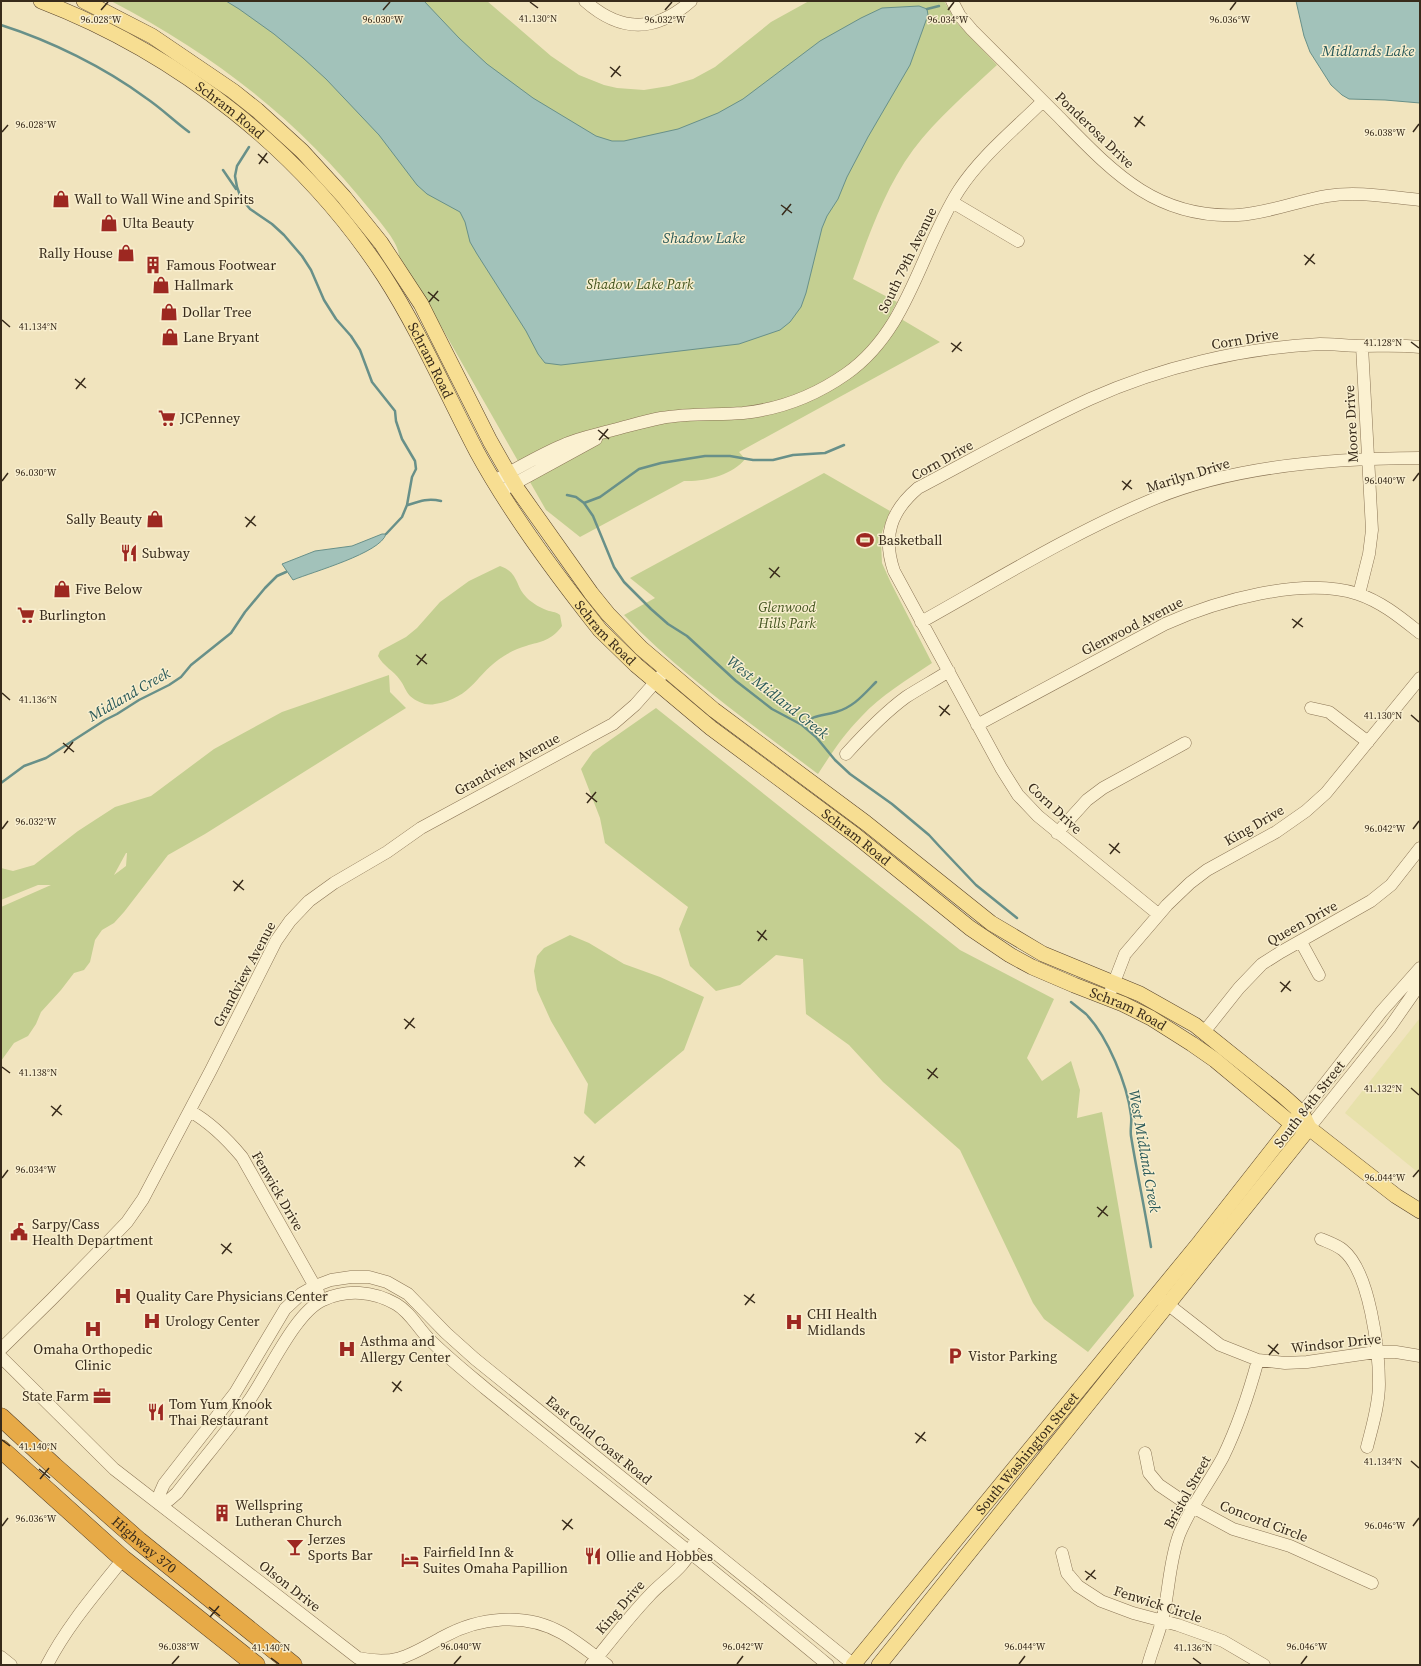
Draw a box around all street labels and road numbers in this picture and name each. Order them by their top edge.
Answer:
street label: Schram Road [192,76,269,143]
street label: Ponderosa Drive [1051,87,1139,173]
street label: South 79th Avenue [873,204,941,316]
street label: Schram Road [403,319,458,402]
street label: Corn Drive [1210,324,1280,354]
street label: Moore Drive [1339,385,1363,463]
street label: Corn Drive [907,435,977,485]
street label: Marilyn Drive [1144,453,1232,497]
street label: Glenwood Avenue [1078,592,1186,660]
street label: Schram Road [570,596,641,670]
street label: Grandview Avenue [451,728,563,800]
street label: Corn Drive [1023,778,1087,838]
street label: King Drive [1220,800,1288,850]
street label: Schram Road [817,803,895,870]
street label: Queen Drive [1263,895,1341,951]
street label: Grandview Avenue [208,918,280,1030]
street label: Schram Road [1087,982,1170,1035]
street label: South 84th Street [1269,1056,1350,1152]
street label: Fenwick Drive [247,1147,309,1235]
street label: Windsor Drive [1290,1328,1382,1358]
street label: South Washington Street [971,1387,1083,1519]
street label: East Gold Coast Road [542,1391,656,1489]
street label: Bristol Street [1159,1451,1216,1532]
street label: Concord Circle [1217,1495,1311,1547]
street label: Highway 370 [108,1512,181,1578]
street label: Olson Drive [255,1556,325,1616]
street label: King Drive [591,1575,649,1639]
street label: Fenwick Circle [1111,1580,1205,1628]

